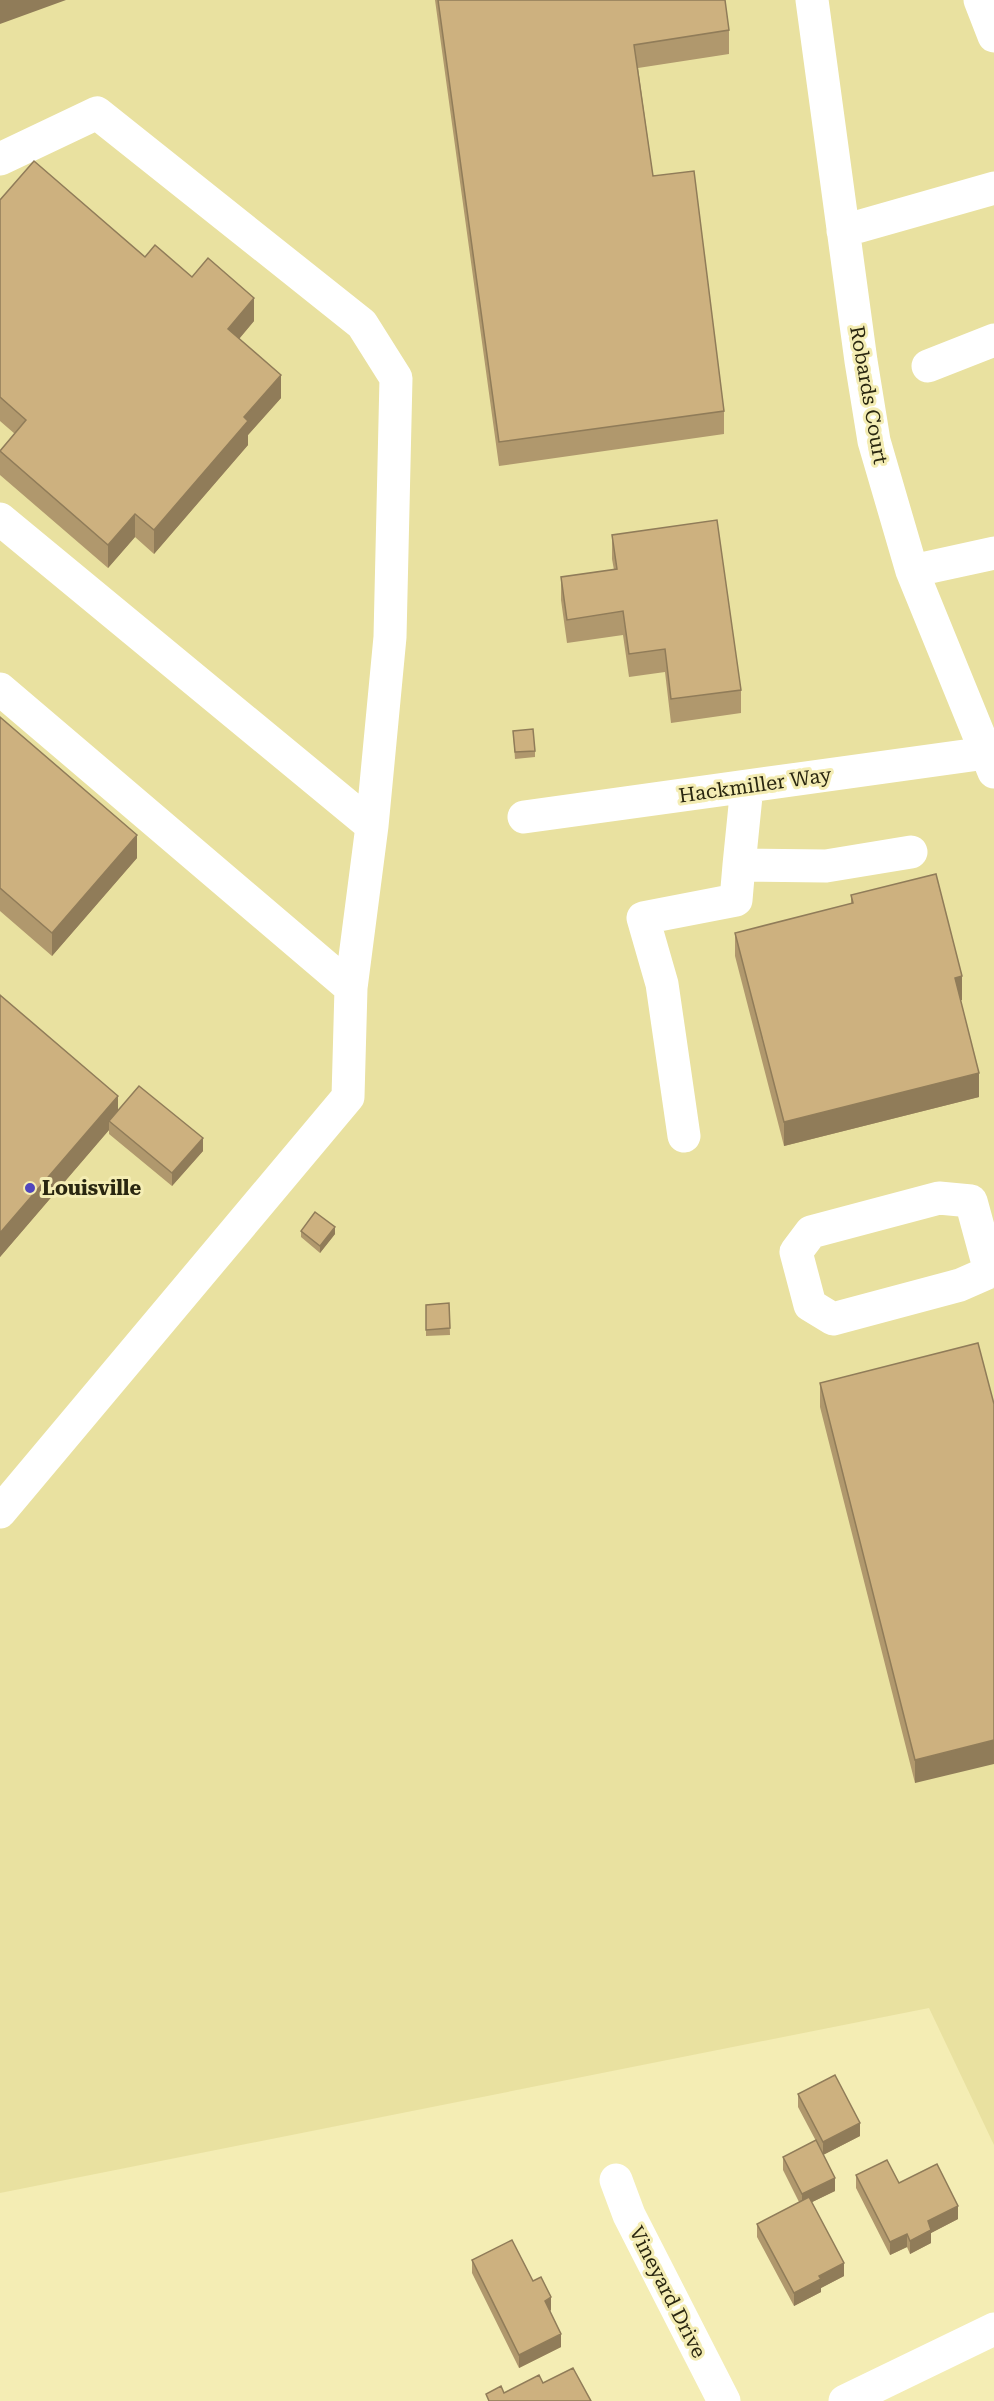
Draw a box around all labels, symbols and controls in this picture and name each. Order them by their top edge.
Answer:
street label: Robards Court [845,324,893,467]
street label: Hackmiller Way [677,762,833,808]
place label: Louisville [42,1176,141,1200]
marker: Louisville [23,1181,37,1195]
street label: Vineyard Drive [625,2222,711,2362]

